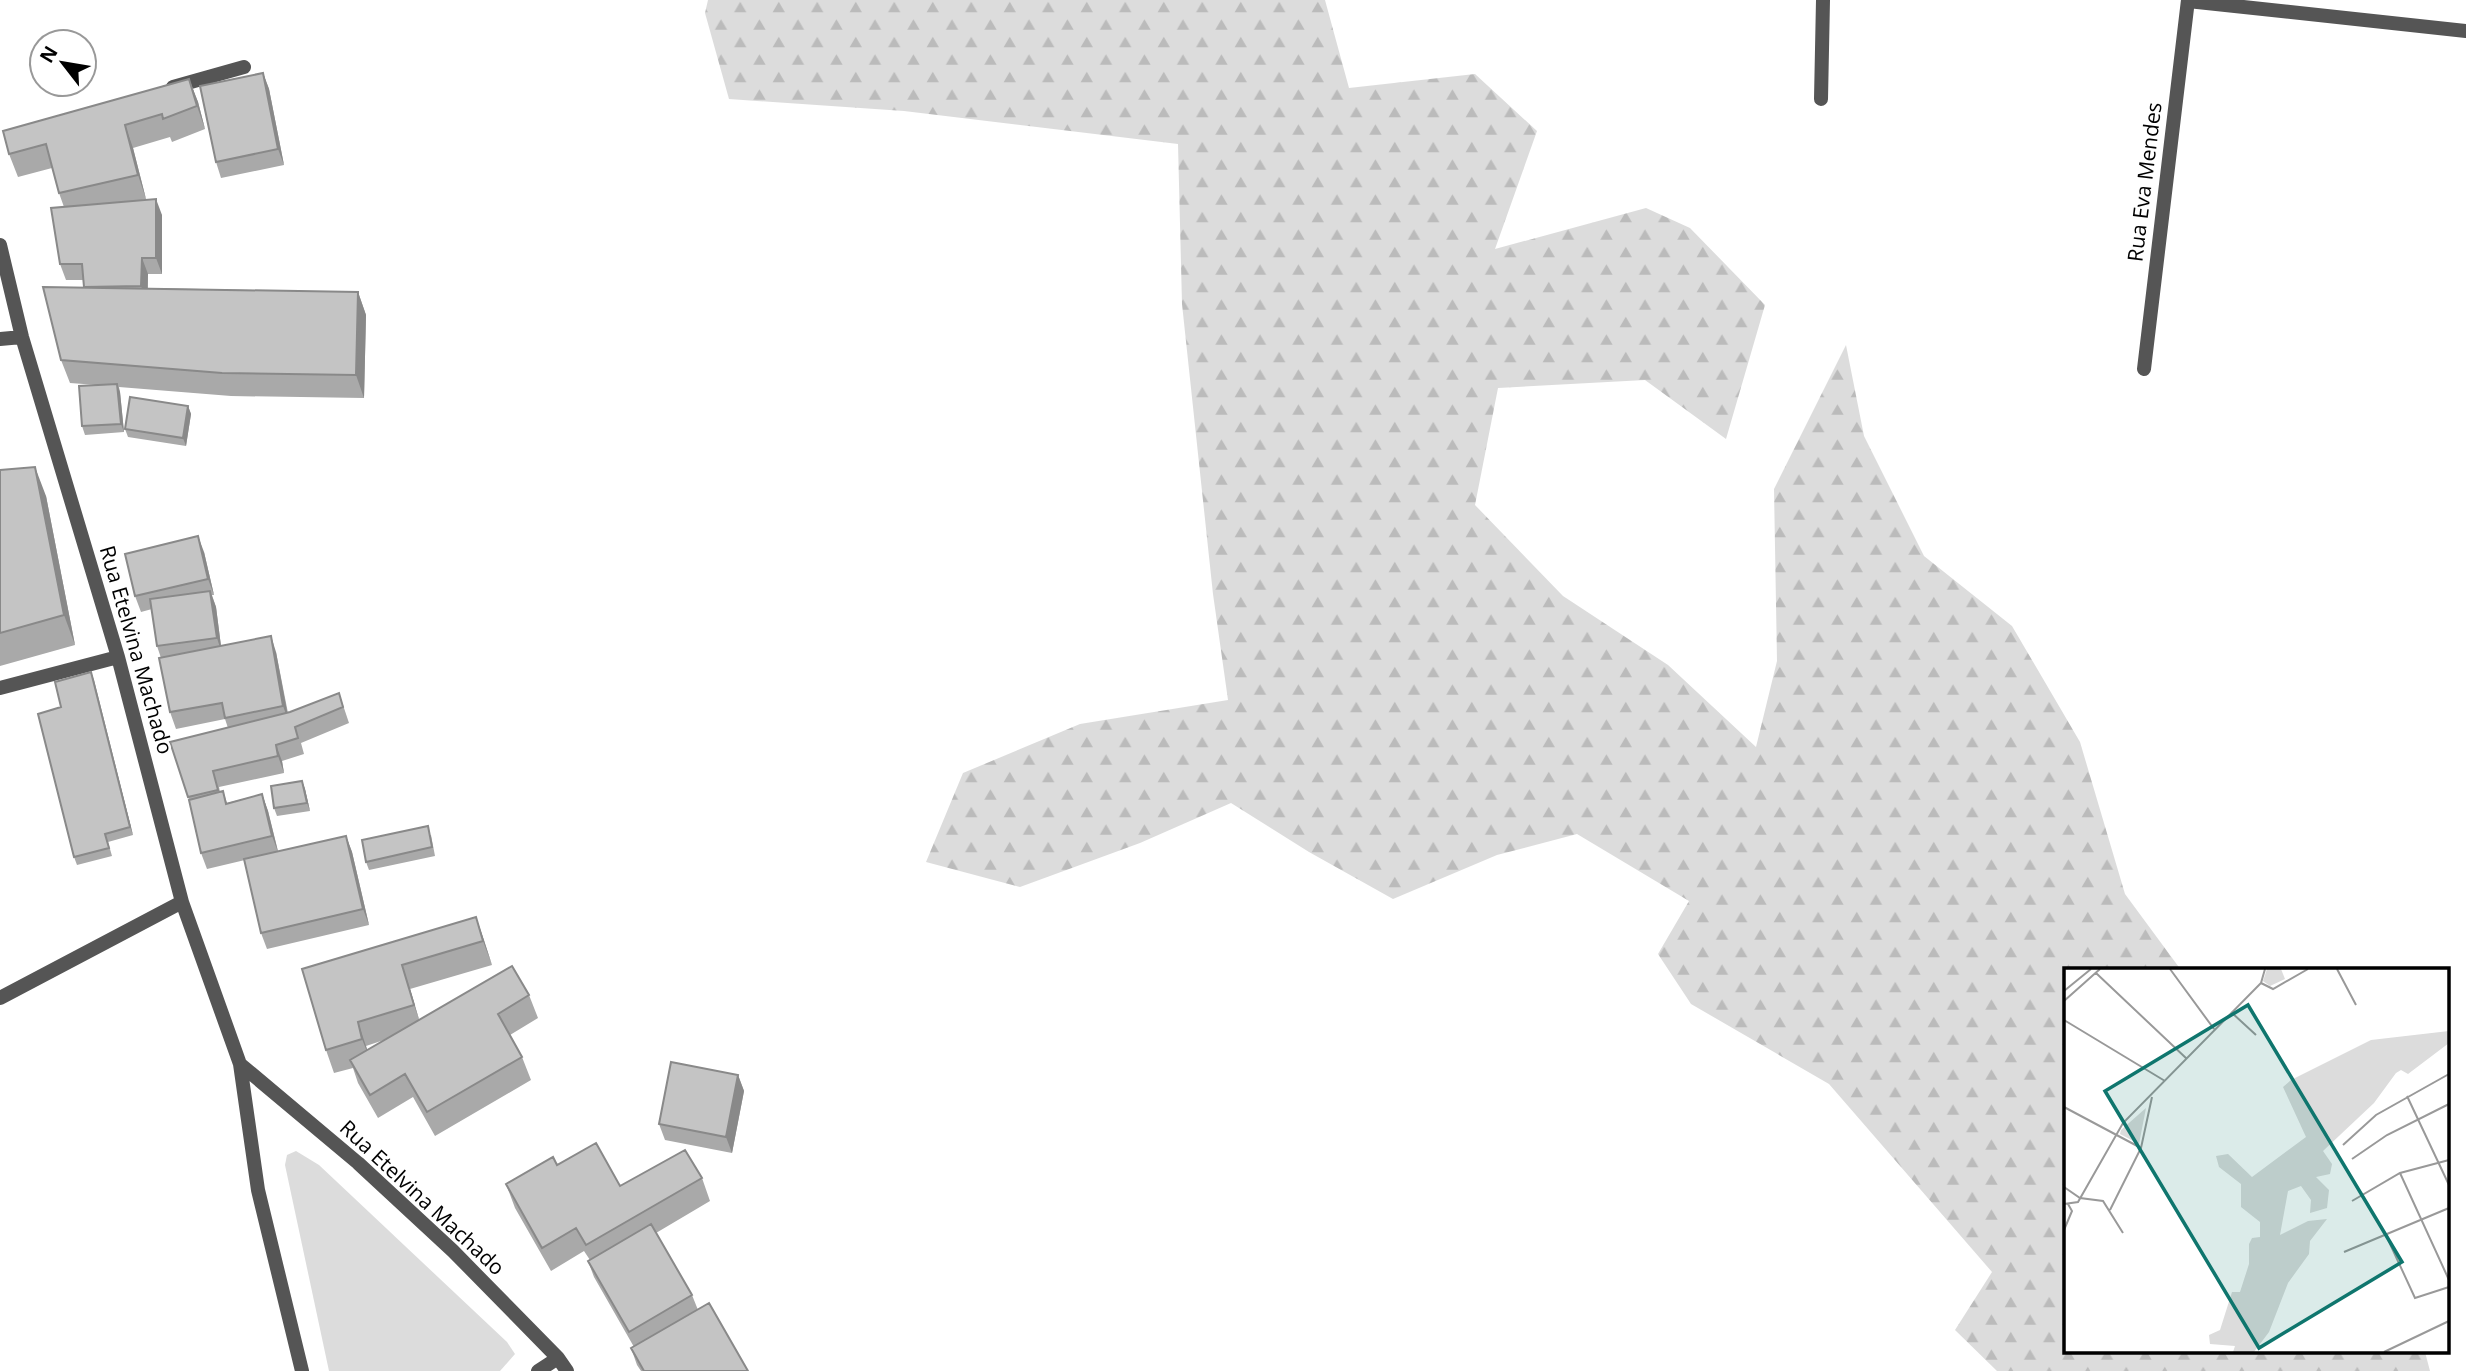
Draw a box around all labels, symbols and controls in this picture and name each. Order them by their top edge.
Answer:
north arrow [28,28,98,98]
text: N [33,41,64,68]
street label: Rua Eva Mendes [2120,101,2168,263]
street label: Rua Etelvina Machado [94,542,180,757]
inset map [2064,968,2448,1354]
street label: Rua Etelvina Machado [334,1113,511,1281]

